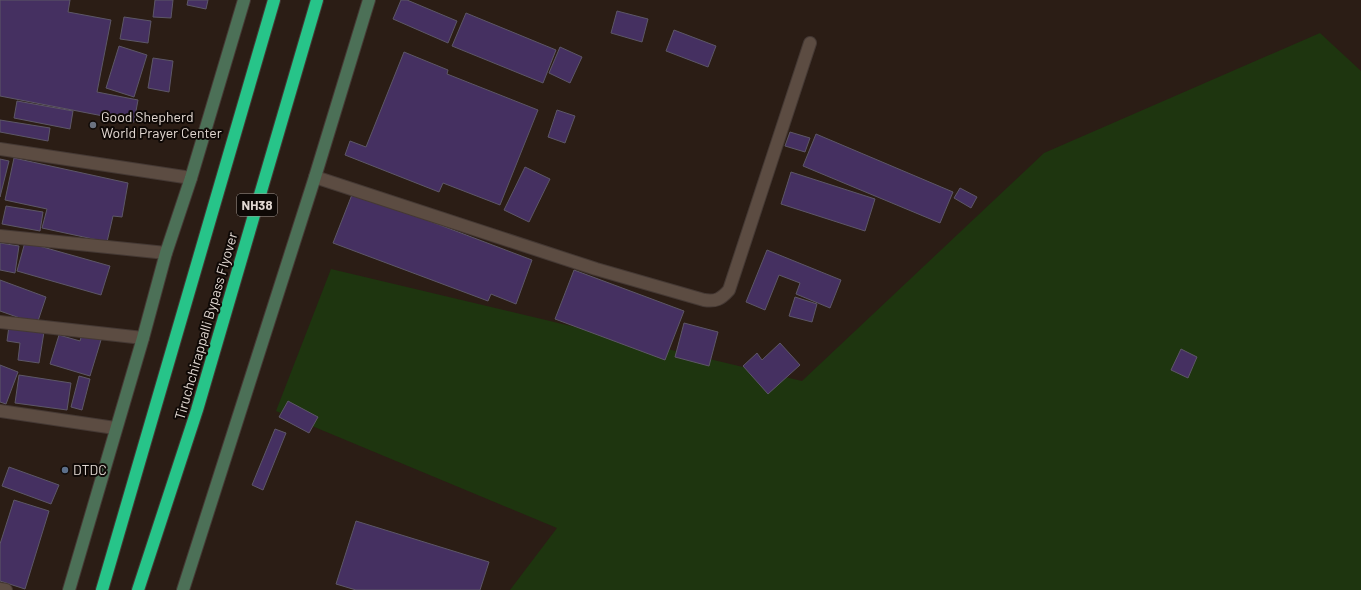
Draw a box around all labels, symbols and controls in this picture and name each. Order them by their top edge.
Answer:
place label: Good Shepherd World Prayer Center [101,108,222,141]
marker: Good Shepherd World Prayer Center [88,120,98,130]
road number: NH38 [237,194,277,216]
street label: Tiruchchirappalli Bypass Flyover [171,230,240,422]
place label: DTDC [73,461,107,478]
marker: DTDC [60,465,70,475]

